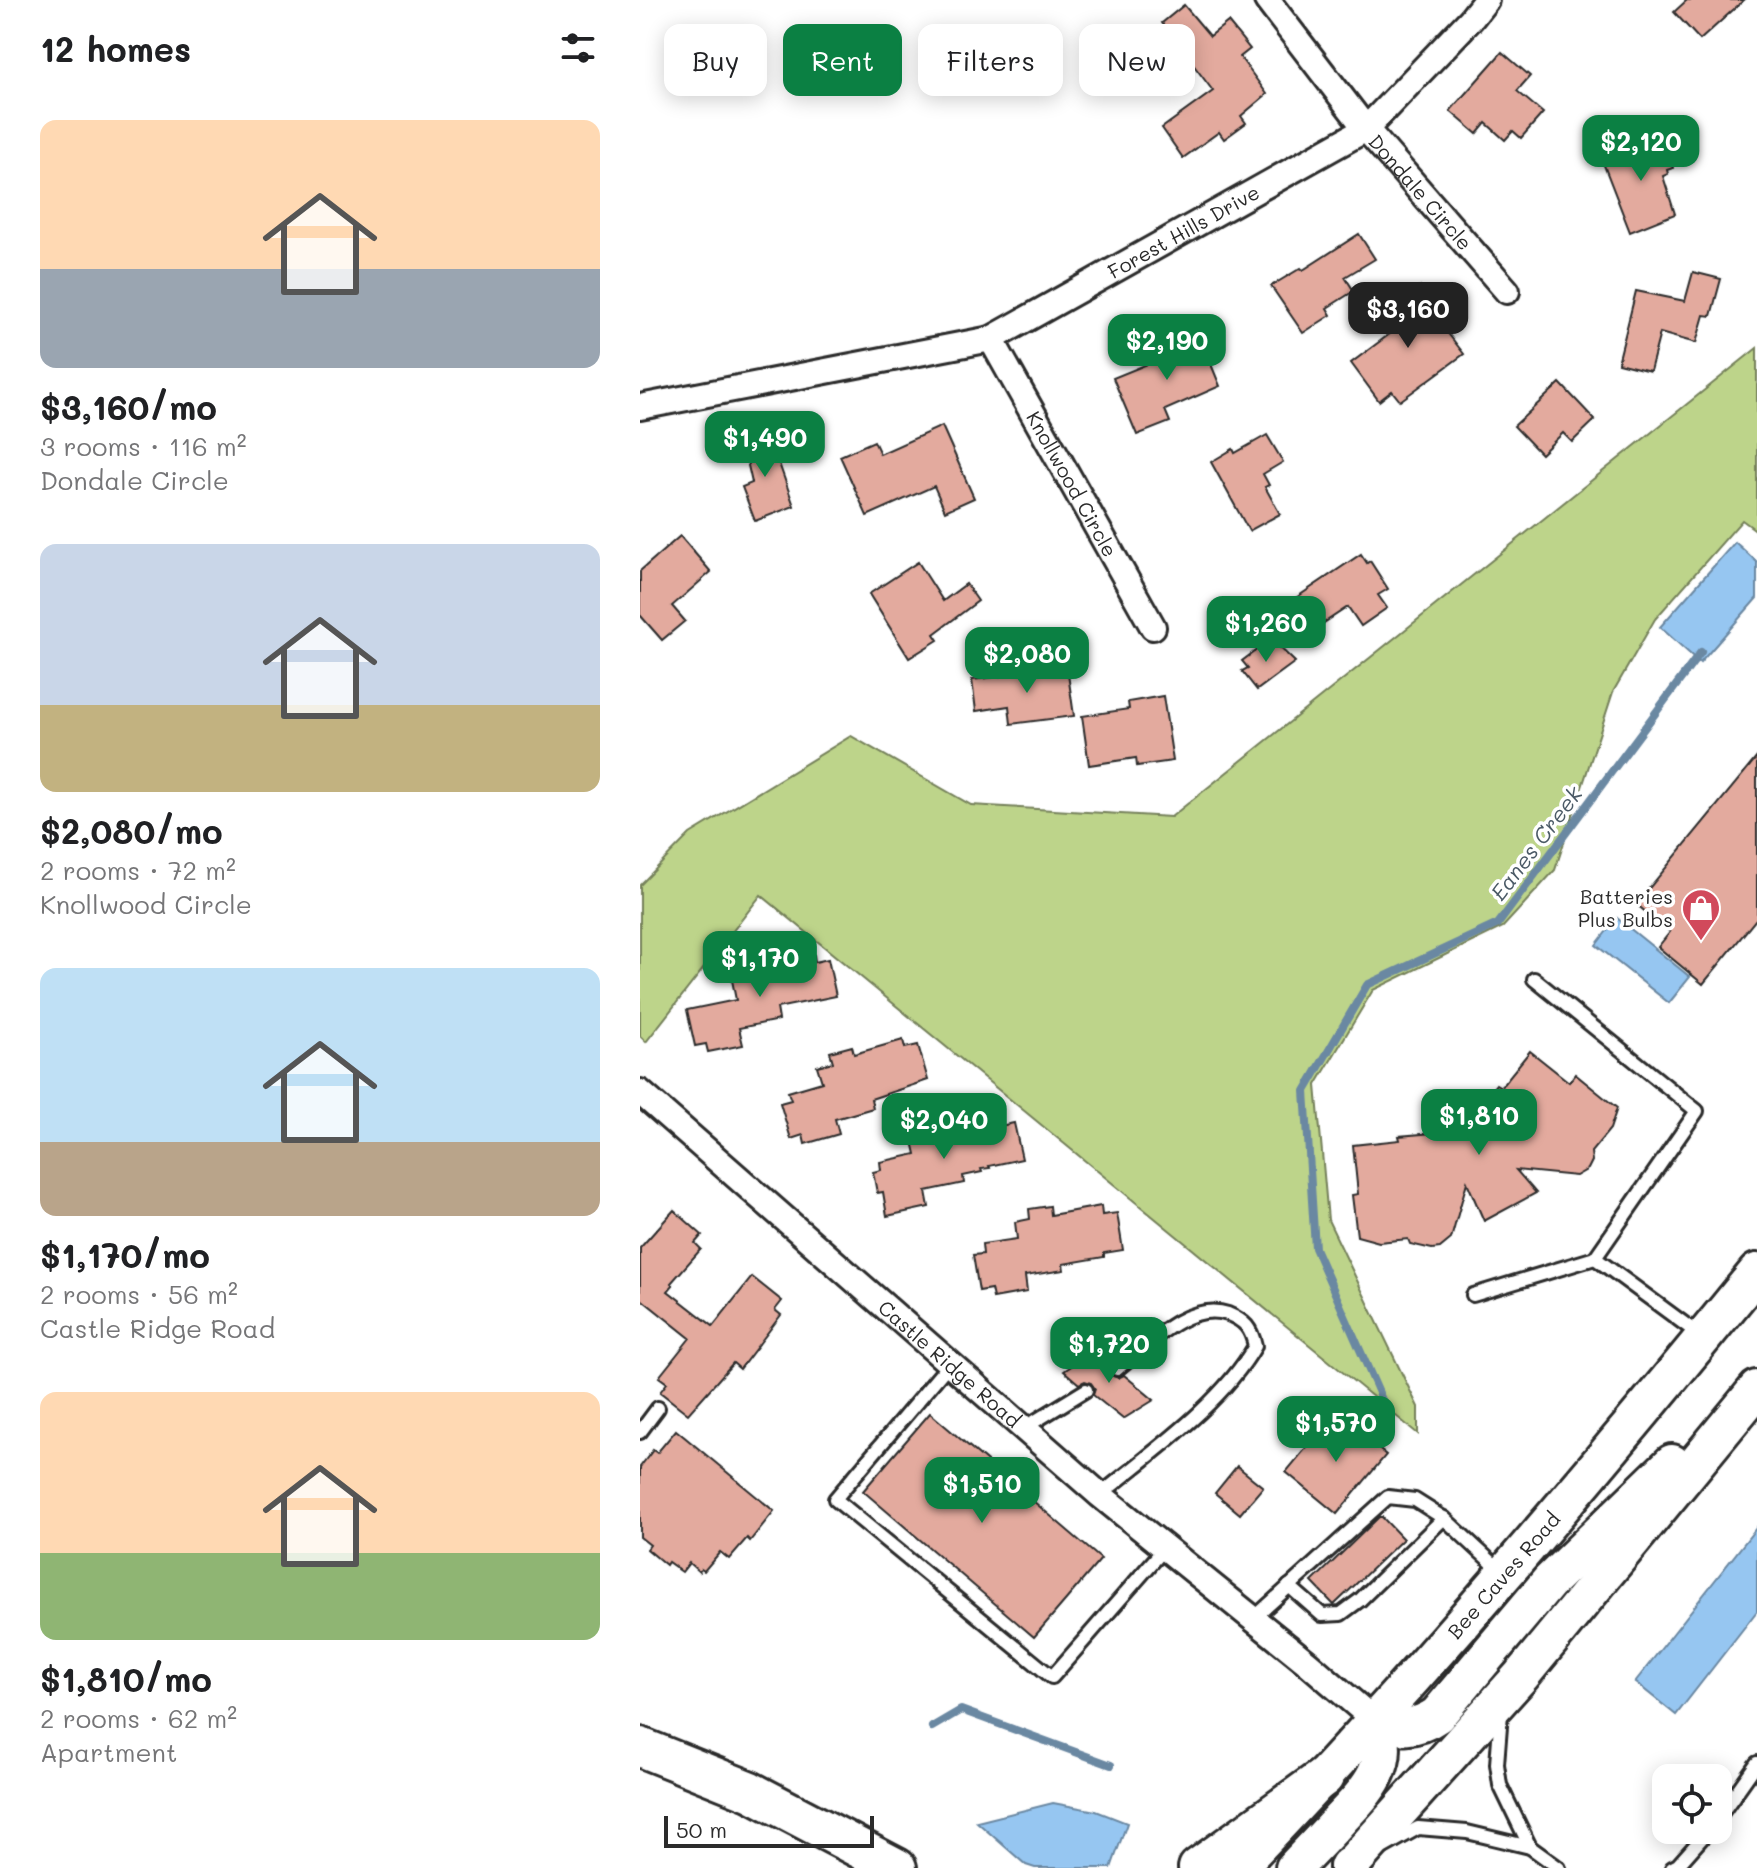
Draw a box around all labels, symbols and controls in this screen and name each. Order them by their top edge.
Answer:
chip: Buy [664,24,767,96]
chip: Rent [783,24,902,96]
chip: Filters [918,24,1063,96]
chip: New [1079,24,1195,96]
text: 12 homes [40,26,191,71]
icon: filters [556,26,600,70]
pin: $2,120 [1576,115,1706,183]
text: $2,120 [1600,124,1682,158]
street label: Dondale Circle [1363,129,1478,255]
icon: home [248,172,392,316]
street label: Forest Hills Drive [1103,178,1264,284]
pin: $3,160 [1343,282,1473,350]
text: $3,160 [1366,291,1450,325]
pin: $2,190 [1102,314,1232,382]
text: $2,190 [1126,323,1208,357]
text: $3,160/mo [40,384,217,429]
street label: Knollwood Circle [1021,406,1124,561]
pin: $1,490 [700,411,830,479]
text: $1,490 [723,420,807,454]
text: 3 rooms · 116 m² [40,429,247,463]
text: Dondale Circle [40,463,229,497]
icon: home [248,596,392,740]
pin: $1,260 [1201,596,1331,664]
text: $1,260 [1225,605,1307,639]
pin: $2,080 [962,627,1092,695]
text: $2,080 [983,636,1071,670]
water label: Eanes Creek [1484,779,1589,906]
text: $2,080/mo [40,808,223,853]
text: 2 rooms · 72 m² [40,853,236,887]
place label: Batteries Plus Bulbs [1578,883,1673,932]
text: Knollwood Circle [40,887,252,921]
shop icon: Batteries Plus Bulbs [1680,887,1722,942]
pin: $1,170 [695,931,825,999]
text: $1,170 [721,940,799,974]
icon: home [248,1020,392,1164]
pin: $1,810 [1414,1089,1544,1157]
pin: $2,040 [879,1093,1009,1161]
text: $1,810 [1439,1098,1519,1132]
text: $2,040 [900,1102,988,1136]
text: $1,170/mo [40,1232,210,1277]
text: 2 rooms · 56 m² [40,1277,238,1311]
street label: Castle Ridge Road [873,1294,1027,1433]
text: Castle Ridge Road [40,1311,275,1345]
pin: $1,720 [1044,1317,1174,1385]
text: $1,720 [1068,1326,1150,1360]
pin: $1,570 [1271,1396,1401,1464]
text: $1,570 [1295,1405,1377,1439]
icon: home [248,1444,392,1588]
pin: $1,510 [917,1457,1047,1525]
text: $1,510 [943,1466,1022,1500]
street label: Bee Caves Road [1441,1506,1565,1644]
text: $1,810/mo [40,1656,212,1701]
text: 2 rooms · 62 m² [40,1701,237,1735]
text: Apartment [40,1735,177,1769]
map controls [1652,1764,1732,1844]
button: locate [1652,1764,1732,1844]
scale bar [664,1812,874,1848]
text: 50 m [676,1815,727,1844]

